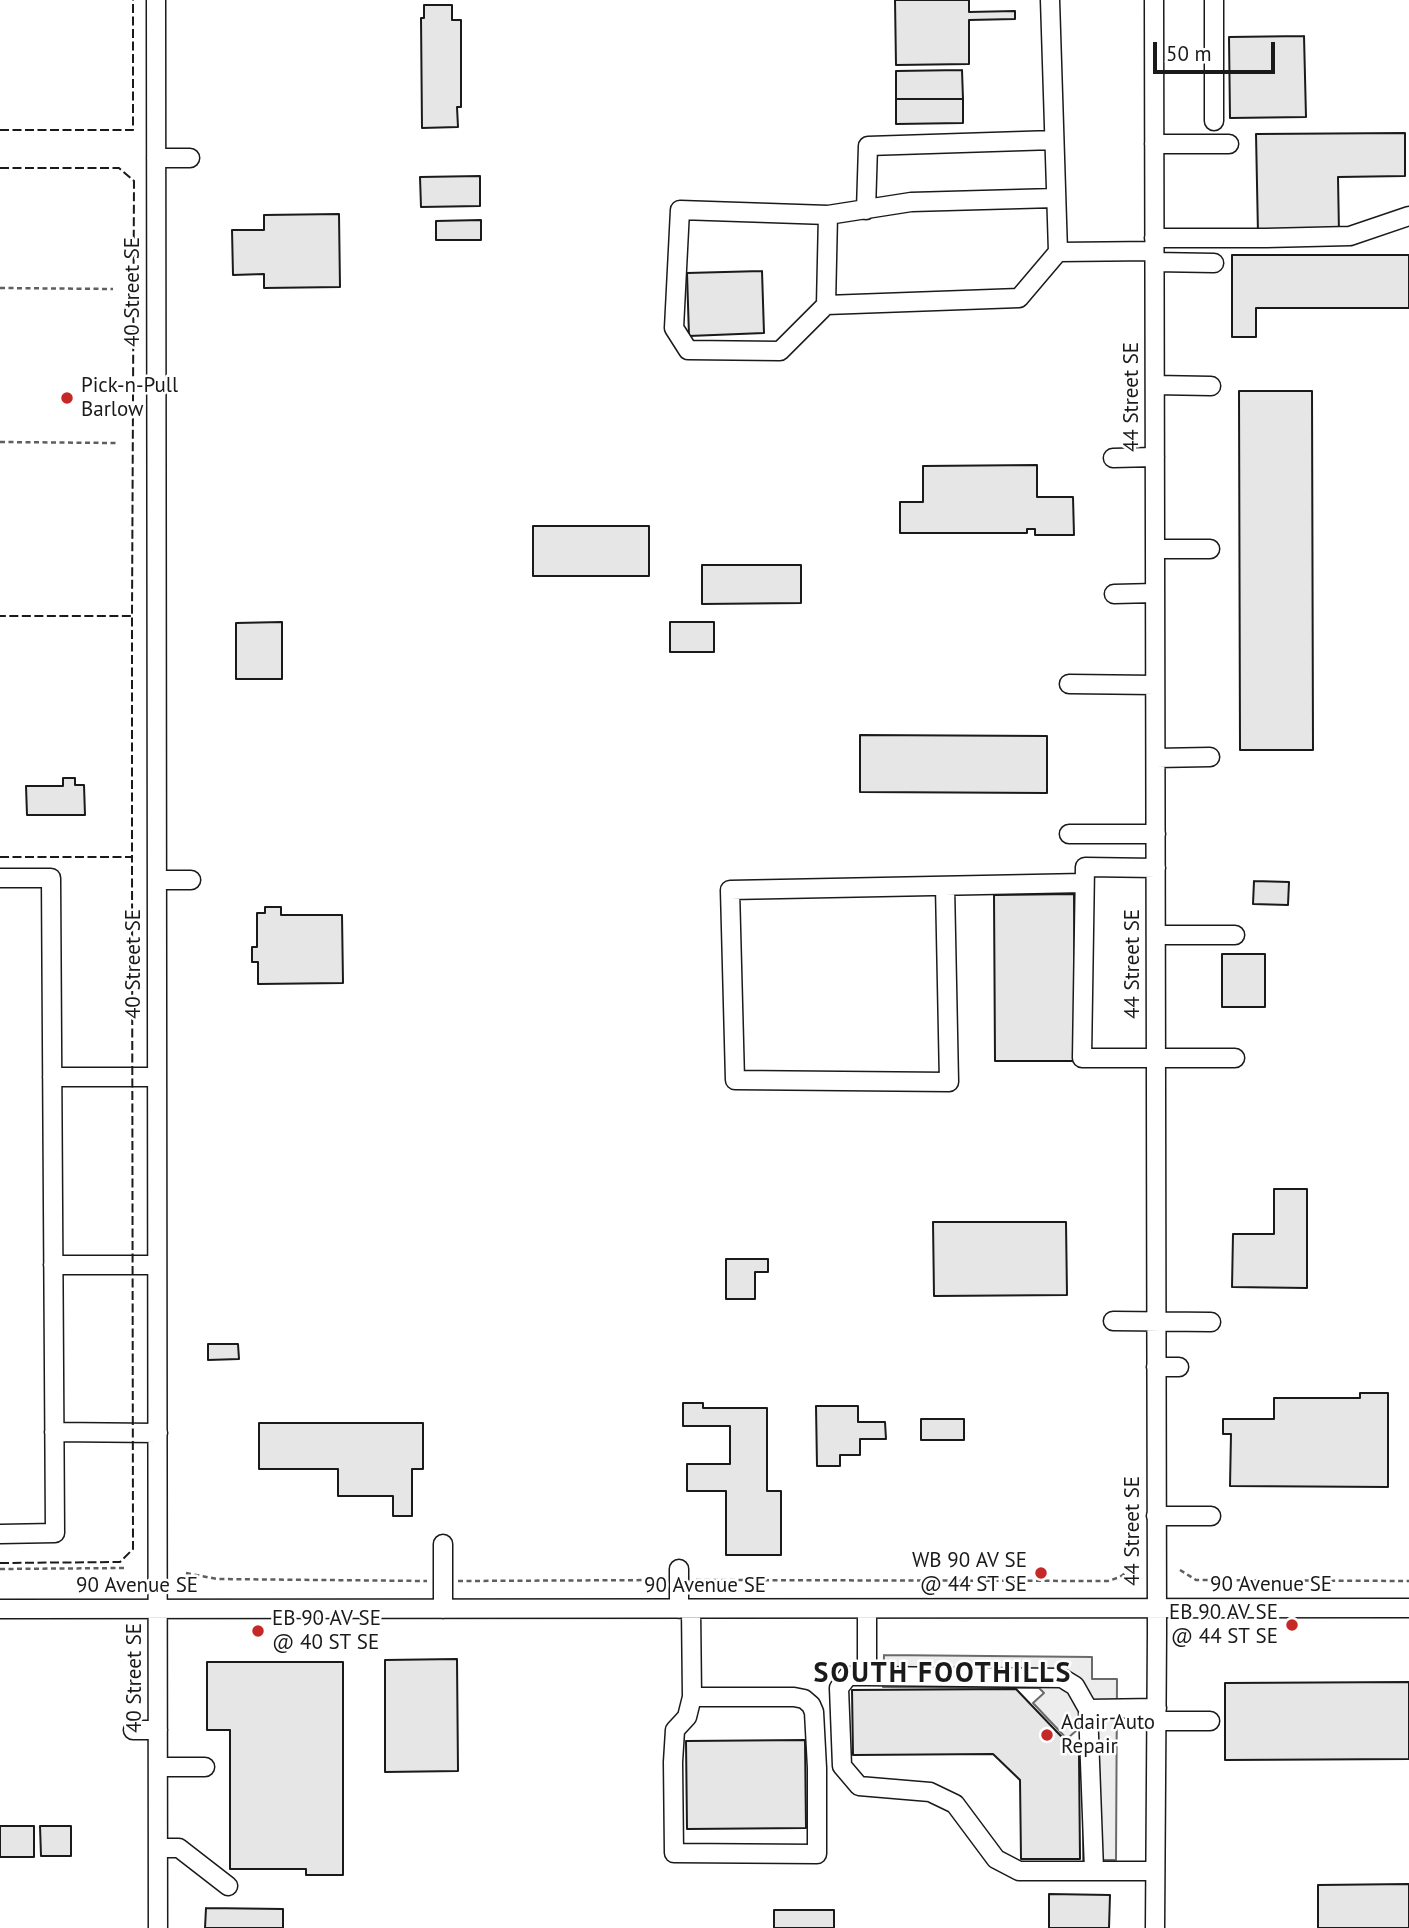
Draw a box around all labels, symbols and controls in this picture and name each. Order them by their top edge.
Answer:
scale bar [1157,28,1280,72]
text: 50 m [1166,40,1212,67]
street label: 40 Street SE [120,237,146,347]
street label: 44 Street SE [1119,342,1145,452]
place label: Pick-n-Pull Barlow [81,373,178,423]
marker: Pick-n-Pull Barlow [59,390,75,406]
street label: 40 Street SE [121,909,147,1019]
street label: 44 Street SE [1120,909,1146,1019]
street label: 44 Street SE [1120,1476,1146,1586]
place label: WB 90 AV SE @ 44 ST SE [912,1548,1027,1598]
marker: WB 90 AV SE @ 44 ST SE [1033,1565,1049,1581]
street label: 90 Avenue SE [1210,1572,1332,1598]
street label: 90 Avenue SE [76,1573,198,1599]
street label: 90 Avenue SE [644,1573,766,1599]
place label: EB 90 AV SE @ 44 ST SE [1169,1600,1278,1650]
place label: EB 90 AV SE @ 40 ST SE [272,1606,381,1656]
marker: EB 90 AV SE @ 44 ST SE [1284,1617,1300,1633]
street label: 40 Street SE [122,1623,148,1733]
marker: EB 90 AV SE @ 40 ST SE [250,1623,266,1639]
district label: SOUTH FOOTHILLS [815,1657,1071,1691]
place label: Adair Auto Repair [1061,1710,1155,1760]
marker: Adair Auto Repair [1039,1727,1055,1743]

